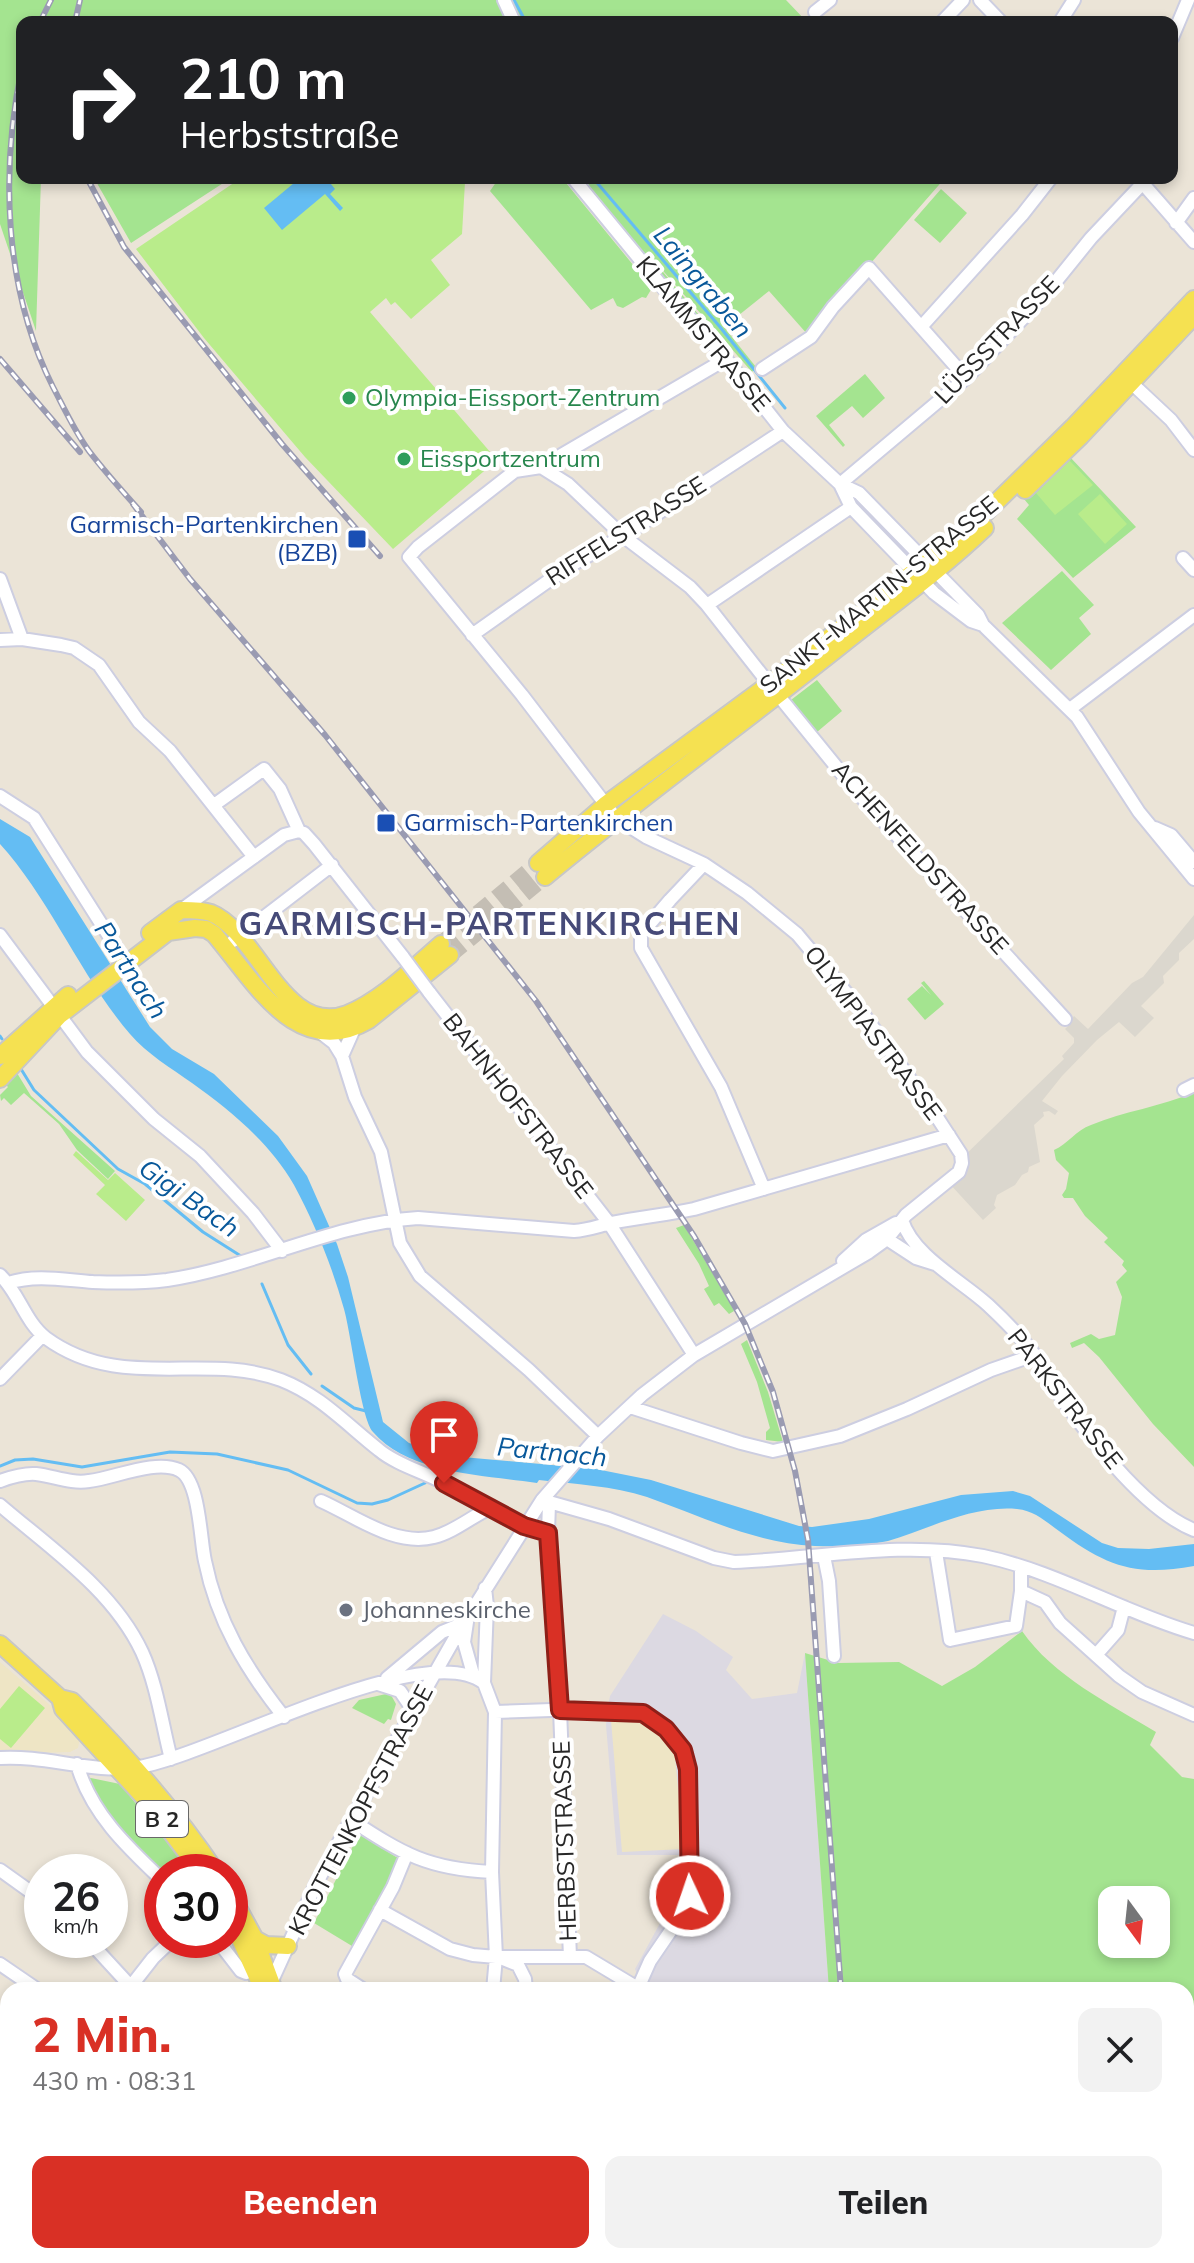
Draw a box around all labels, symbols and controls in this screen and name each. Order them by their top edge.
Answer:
text: 210 m [180,43,347,113]
icon: right [48,48,152,152]
text: Herbststraße [180,112,399,157]
water label: Laingraben [647,219,760,345]
street label: KLAMMSTRASSE [630,250,777,417]
street label: LÜSSSTRASSE [928,269,1065,410]
place label: Olympia-Eissport-Zentrum [365,382,660,412]
marker: Olympia-Eissport-Zentrum [340,389,358,407]
place label: Eissportzentrum [420,443,601,473]
marker: Eissportzentrum [395,450,413,468]
street label: RIFFELSTRASSE [540,469,711,591]
street label: SANKT-MARTIN-STRASSE [753,489,1004,700]
place label: Garmisch-Partenkirchen (BZB) [70,509,339,567]
marker: Garmisch-Partenkirchen (BZB) [346,528,368,550]
street label: ACHENFELDSTRASSE [826,755,1015,960]
place label: Garmisch-Partenkirchen [404,807,673,837]
marker: Garmisch-Partenkirchen [375,812,397,834]
district label: GARMISCH-PARTENKIRCHEN [239,903,741,943]
water label: Partnach [88,915,175,1025]
street label: OLYMPIASTRASSE [798,939,949,1126]
street label: BAHNHOFSTRASSE [437,1007,600,1204]
water label: Gigi Bach [133,1151,246,1244]
street label: PARKSTRASSE [1002,1322,1130,1474]
pin [410,1401,478,1483]
icon: arrive [422,1413,466,1457]
water label: Partnach [496,1429,609,1474]
place label: Johanneskirche [362,1594,531,1624]
marker: Johanneskirche [337,1601,355,1619]
street label: KROTTENKOPFSTRASSE [281,1679,439,1940]
street label: HERBSTSTRASSE [546,1740,582,1942]
road number: B 2 [136,1801,188,1837]
speed limit sign: 30 [144,1854,248,1958]
position arrow [648,1854,732,1938]
text: 26 [52,1871,100,1921]
north arrow [1098,1886,1170,1958]
map controls [1098,1886,1170,1958]
text: km/h [53,1913,99,1938]
text: 2 Min. [32,2004,172,2064]
button: close [1078,2008,1162,2092]
text: 430 m · 08:31 [32,2064,196,2097]
button: Beenden [32,2156,589,2248]
button: Teilen [605,2156,1162,2248]

